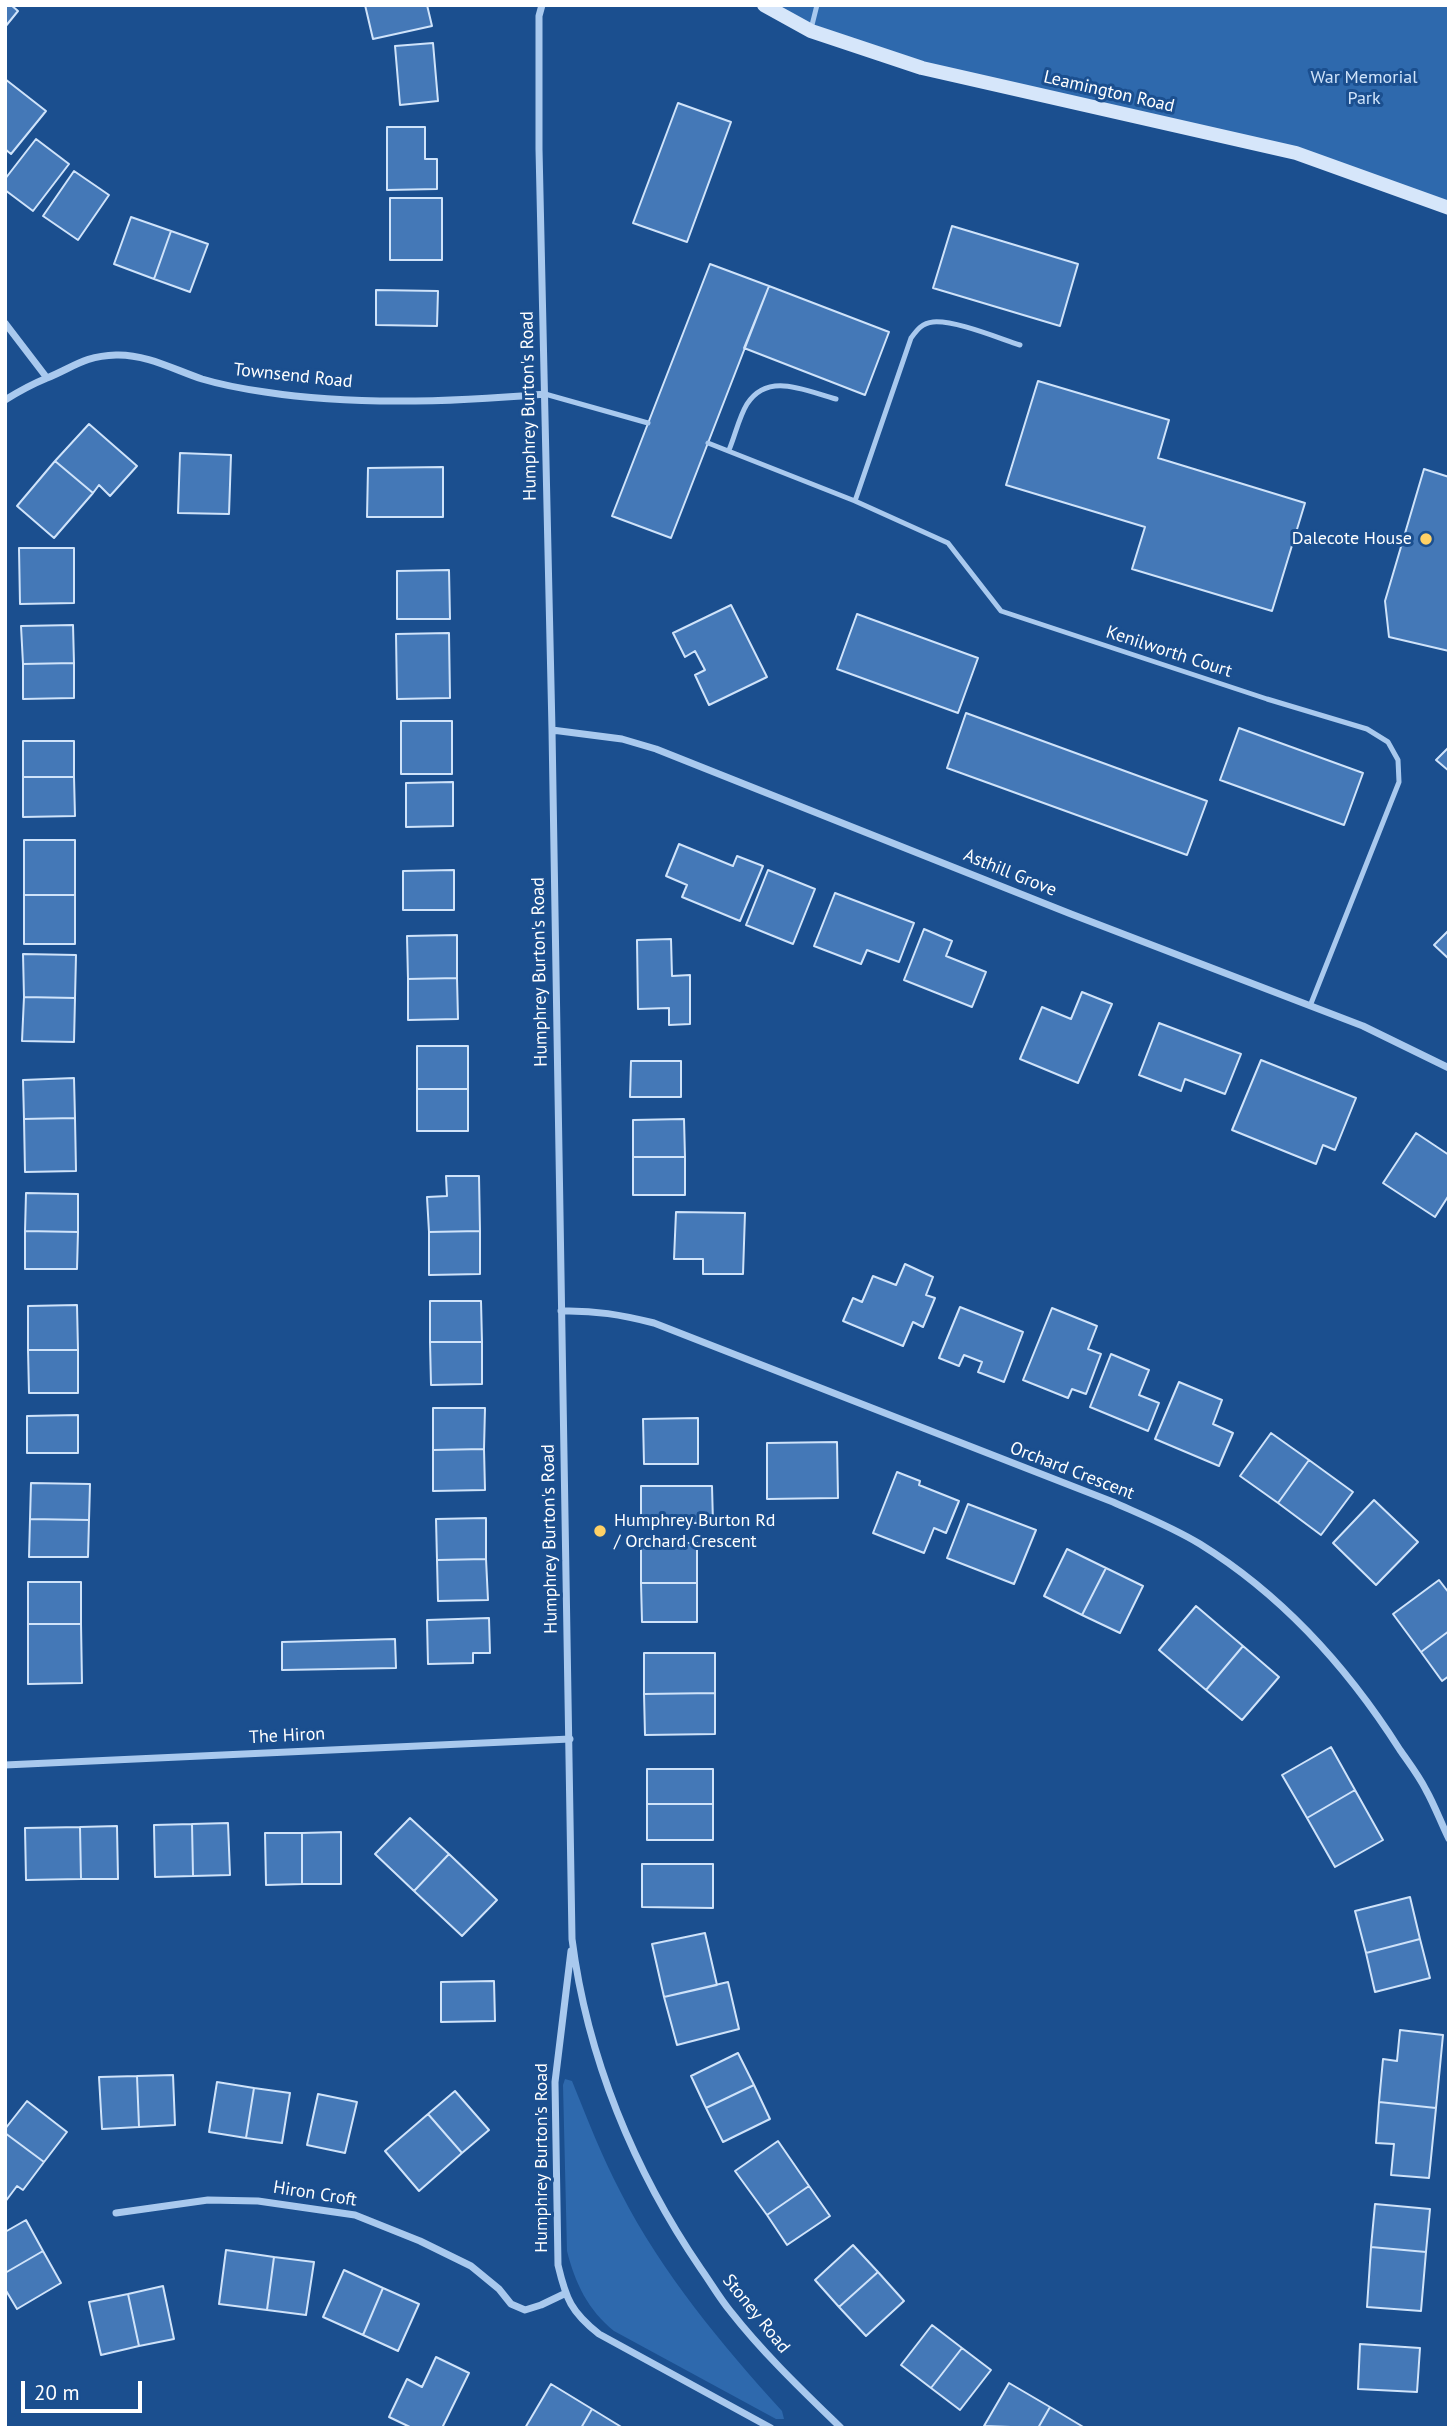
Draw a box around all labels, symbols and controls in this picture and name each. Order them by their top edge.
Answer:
street label: Leamington Road [1041,66,1177,118]
park label: War Memorial Park [1311,67,1417,110]
street label: Humphrey Burton's Road [517,311,541,501]
street label: Townsend Road [233,359,353,393]
place label: Dalecote House [1292,528,1412,550]
marker: Dalecote House [1418,531,1434,547]
street label: Kenilworth Court [1103,621,1235,683]
street label: Asthill Grove [960,845,1060,901]
street label: Humphrey Burton's Road [528,877,552,1067]
street label: Orchard Crescent [1007,1437,1137,1505]
street label: Humphrey Burton's Road [538,1444,562,1634]
place label: Humphrey Burton Rd / Orchard Crescent [614,1510,776,1552]
marker: Humphrey Burton Rd / Orchard Crescent [592,1523,608,1539]
street label: The Hiron [248,1723,326,1749]
street label: Humphrey Burton's Road [531,2063,553,2253]
street label: Hiron Croft [272,2177,358,2211]
street label: Stoney Road [718,2270,794,2358]
scale bar [24,2366,145,2410]
text: 20 m [34,2379,80,2406]

